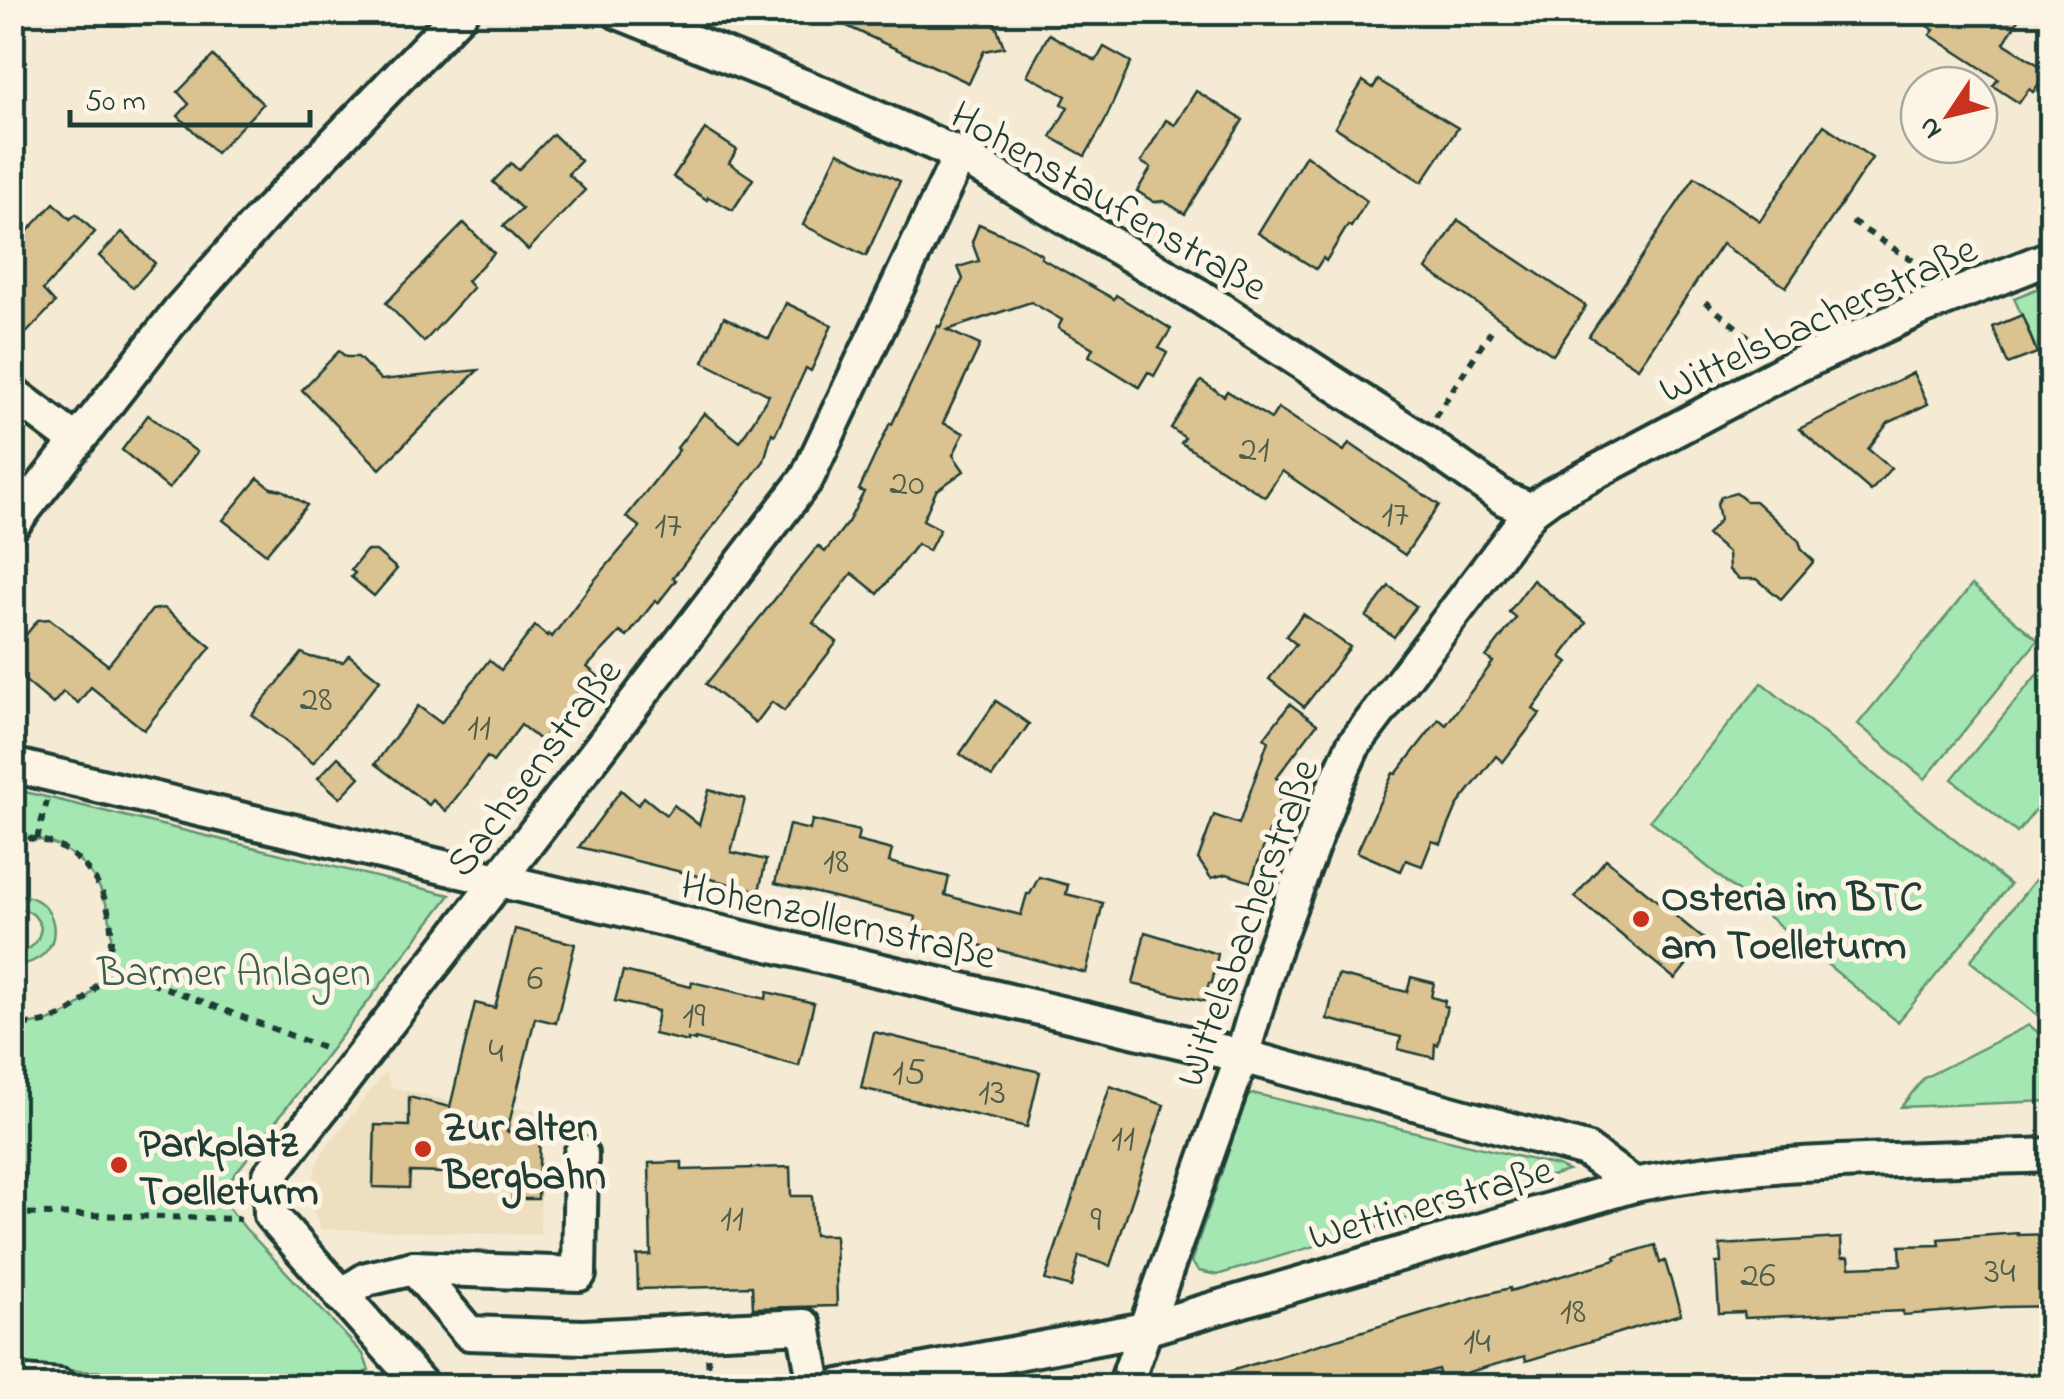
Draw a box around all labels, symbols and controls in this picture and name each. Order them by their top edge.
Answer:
scale bar [70,65,310,127]
north arrow [1899,65,1999,165]
text: 50 m [85,81,146,125]
street label: Hohenstaufenstraße [938,87,1278,319]
text: N [1909,108,1954,147]
street label: Wittelsbacherstraße [1650,220,1988,422]
house number: 21 [1239,423,1269,479]
house number: 20 [889,457,925,513]
house number: 17 [1381,488,1409,544]
house number: 17 [654,499,682,555]
street label: Sachsenstraße [433,646,639,891]
house number: 28 [299,673,333,729]
house number: 11 [467,701,491,757]
street label: Wittelsbacherstraße [1162,751,1337,1096]
house number: 18 [823,835,849,891]
street label: Hohenzollernstraße [675,857,1002,988]
place label: Osteria im BTC am Toelleturm [1661,869,1923,978]
marker: Osteria im BTC am Toelleturm [1630,908,1652,930]
park label: Barmer Anlagen [96,944,371,1005]
house number: 6 [527,952,543,1008]
house number: 19 [682,989,706,1045]
house number: 4 [488,1025,504,1081]
house number: 15 [892,1046,926,1102]
house number: 13 [978,1066,1006,1122]
place label: Zur alten Bergbahn [441,1099,606,1209]
house number: 11 [1111,1112,1135,1168]
place label: Parkplatz Toelleturm [139,1115,319,1224]
marker: Zur alten Bergbahn [412,1138,434,1160]
street label: Wettinerstraße [1302,1141,1561,1269]
marker: Parkplatz Toelleturm [108,1154,130,1176]
house number: 11 [720,1192,744,1248]
house number: 9 [1090,1193,1102,1249]
house number: 34 [1984,1245,2016,1301]
house number: 26 [1740,1249,1776,1305]
house number: 18 [1560,1285,1586,1341]
house number: 14 [1463,1315,1491,1371]

